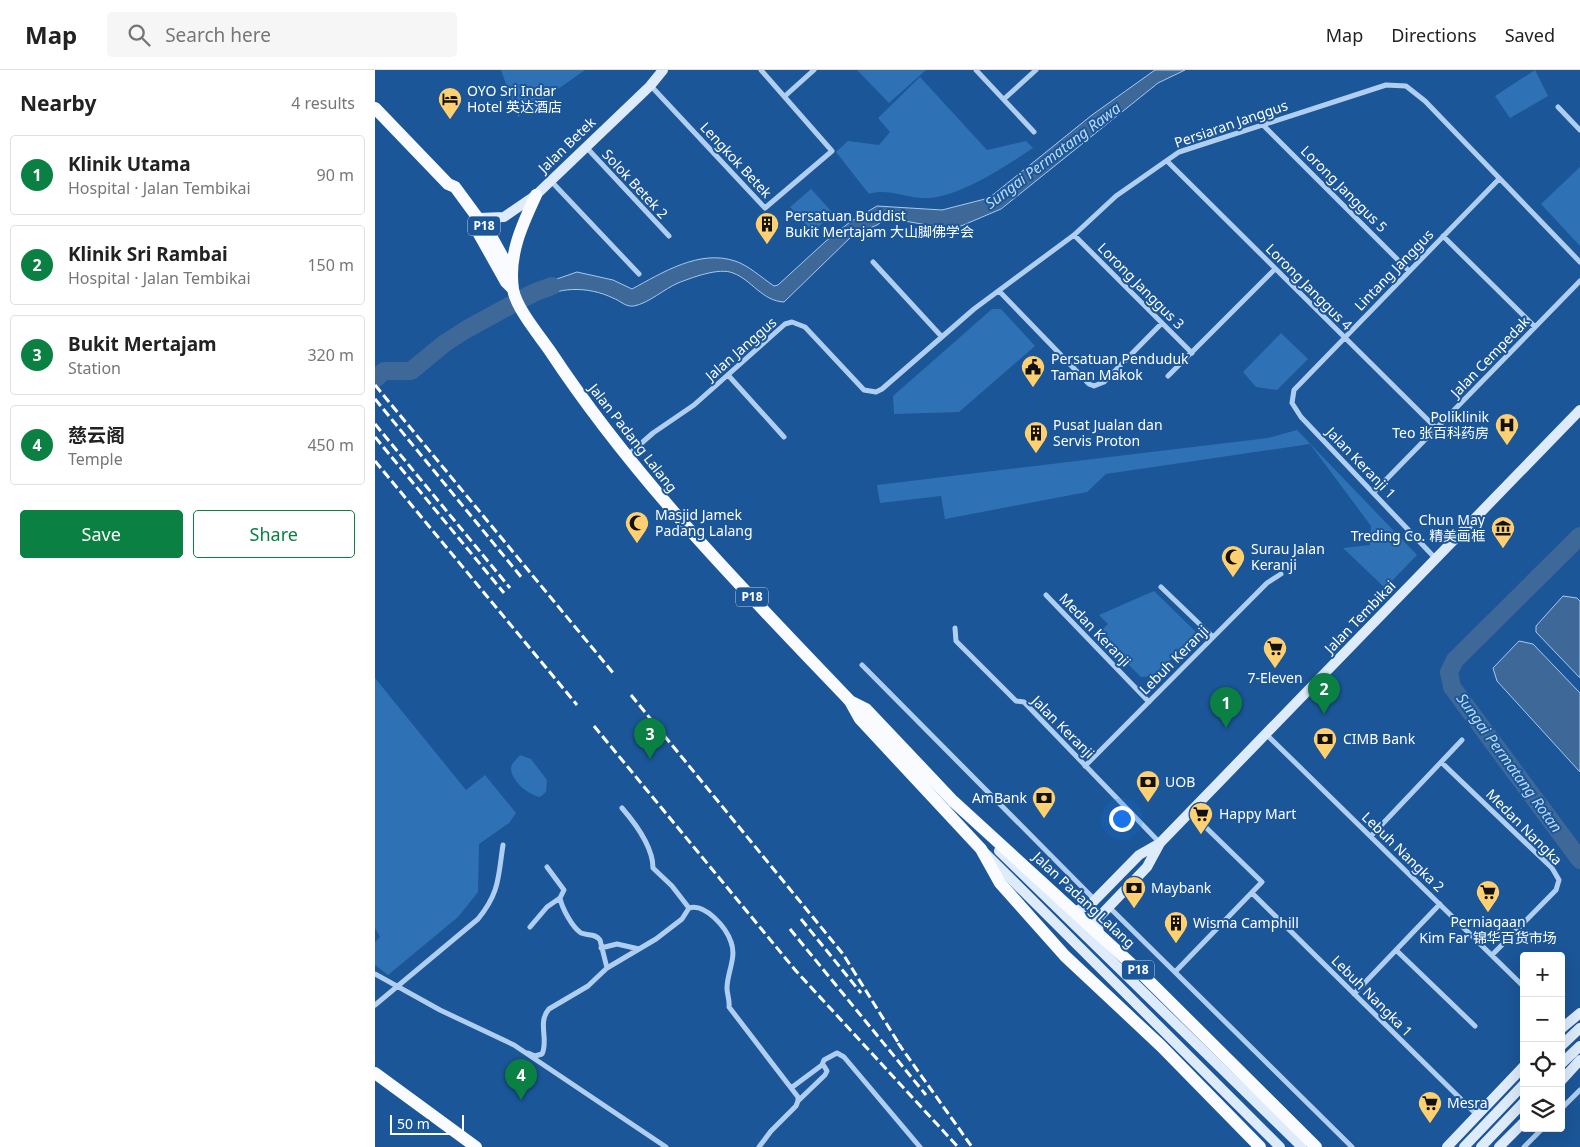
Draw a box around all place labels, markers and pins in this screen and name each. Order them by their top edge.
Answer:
place label: OYO Sri Indar Hotel 英达酒店 [467,81,562,116]
hotel icon: OYO Sri Indar Hotel 英达酒店 [437,86,463,120]
place label: Persatuan Buddist Bukit Mertajam 大山脚佛学会 [785,206,974,241]
building icon: Persatuan Buddist Bukit Mertajam 大山脚佛学会 [754,211,780,245]
place label: Persatuan Penduduk Taman Makok [1051,349,1189,384]
public building icon: Persatuan Penduduk Taman Makok [1020,354,1046,388]
place label: Poliklinik Teo 张百科药房 [1392,407,1490,442]
hospital icon: Poliklinik Teo 张百科药房 [1494,412,1520,446]
place label: Pusat Jualan dan Servis Proton [1053,415,1163,450]
building icon: Pusat Jualan dan Servis Proton [1023,420,1049,454]
place label: Masjid Jamek Padang Lalang [655,505,753,540]
mosque icon: Masjid Jamek Padang Lalang [624,510,650,544]
place label: Chun May Treding Co. 精美画框 [1351,510,1486,545]
museum icon: Chun May Treding Co. 精美画框 [1490,515,1516,549]
place label: Surau Jalan Keranji [1251,539,1325,574]
mosque icon: Surau Jalan Keranji [1220,544,1246,578]
supermarket icon: 7-Eleven [1262,635,1288,669]
place label: 7-Eleven [1247,668,1303,687]
pin: 2 [1308,673,1340,714]
pin: 1 [1210,687,1242,728]
pin: 3 [634,718,666,759]
bank icon: CIMB Bank [1312,726,1338,760]
place label: CIMB Bank [1343,729,1416,748]
bank icon: UOB [1135,769,1161,803]
place label: UOB [1165,772,1195,791]
bank icon: AmBank [1031,785,1057,819]
place label: AmBank [972,788,1028,807]
supermarket icon: Happy Mart [1188,801,1214,835]
place label: Happy Mart [1219,804,1296,823]
bank icon: Maybank [1121,875,1147,909]
place label: Maybank [1151,878,1212,897]
supermarket icon: Perniagaan Kim Far 锦华百货市场 [1475,879,1501,913]
building icon: Wisma Camphill [1163,910,1189,944]
place label: Perniagaan Kim Far 锦华百货市场 [1419,912,1557,947]
place label: Wisma Camphill [1193,913,1299,932]
pin: 4 [505,1059,537,1100]
supermarket icon: Mesra [1417,1090,1443,1124]
place label: Mesra [1447,1093,1488,1112]

